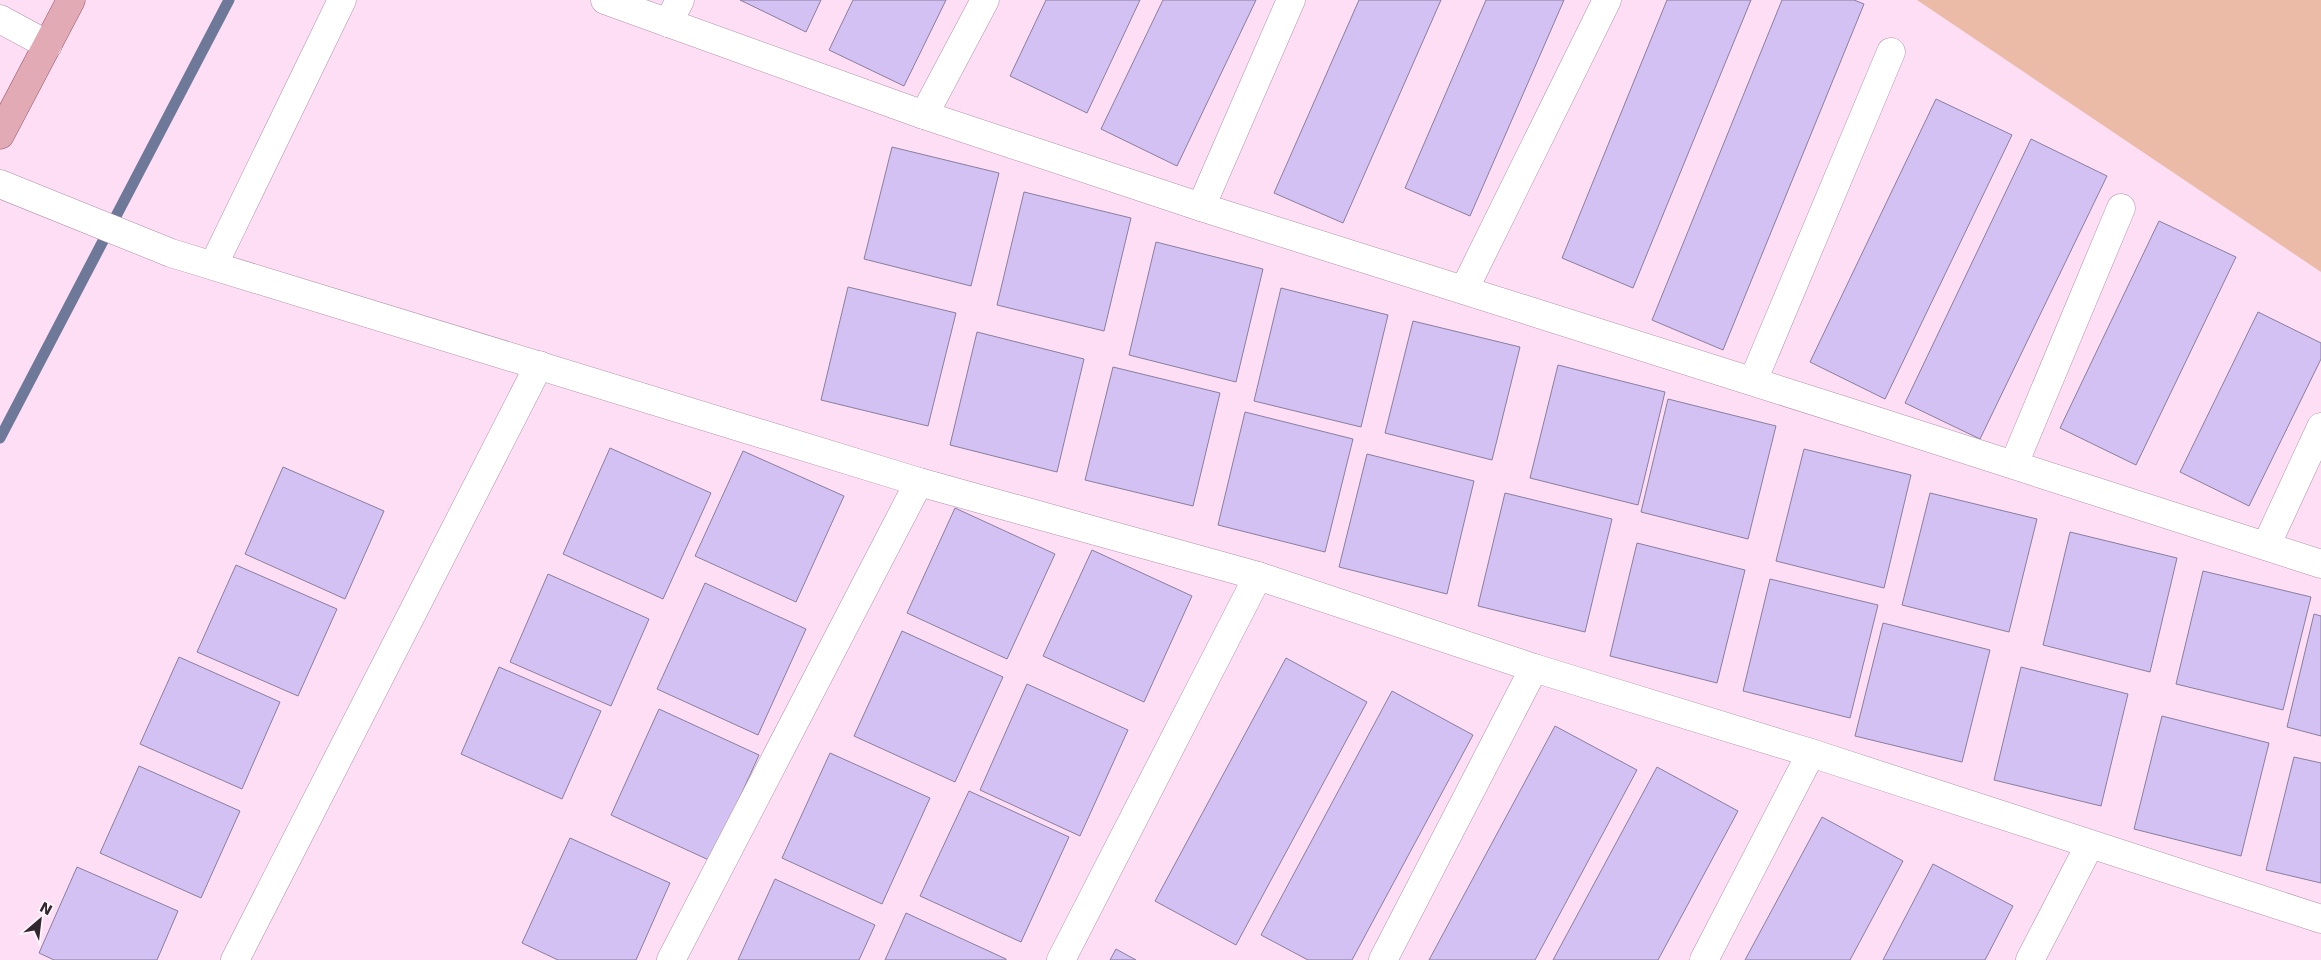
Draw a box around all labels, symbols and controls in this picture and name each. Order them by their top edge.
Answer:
north arrow [15,895,65,945]
text: N [37,899,55,918]

